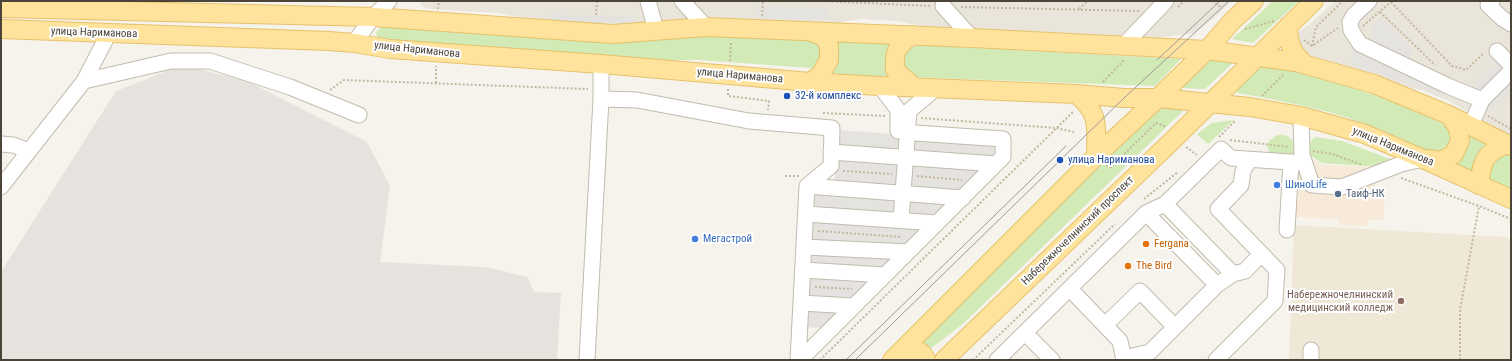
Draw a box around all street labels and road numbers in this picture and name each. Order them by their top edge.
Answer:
street label: улица Нариманова [51,25,137,41]
street label: улица Нариманова [373,39,461,61]
street label: улица Нариманова [696,66,784,86]
street label: улица Нариманова [1350,125,1436,169]
street label: Набережночелнинский проспект [1019,174,1137,288]

